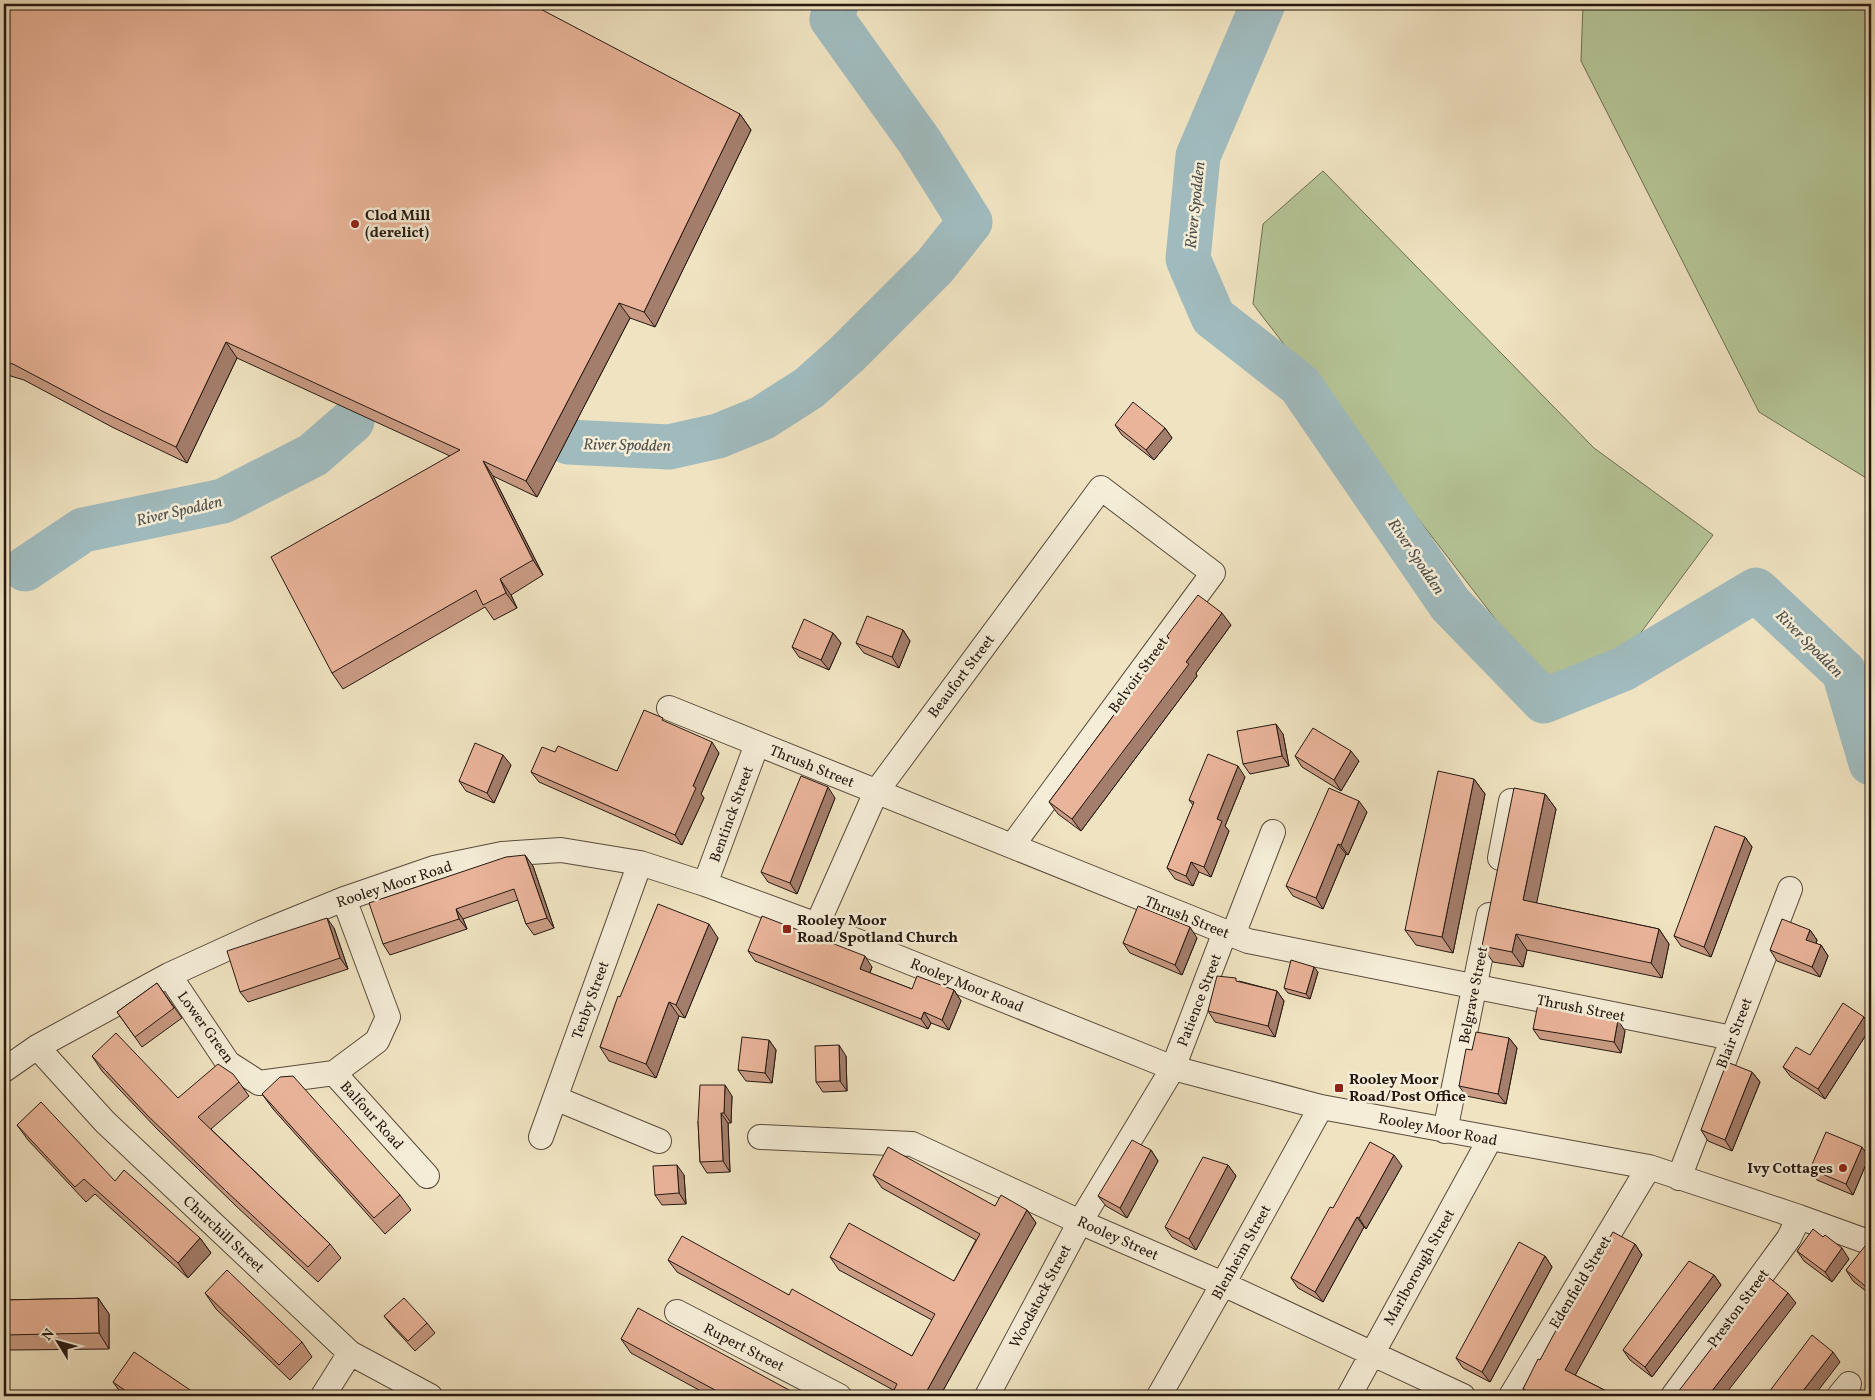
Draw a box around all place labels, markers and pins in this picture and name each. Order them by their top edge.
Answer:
place label: Clod Mill (derelict) [365,206,430,244]
marker: Clod Mill (derelict) [349,218,361,230]
place label: Rooley Moor Road/Spotland Church [797,911,958,949]
marker: Rooley Moor Road/Spotland Church [781,923,793,935]
place label: Rooley Moor Road/Post Office [1349,1070,1466,1108]
marker: Rooley Moor Road/Post Office [1333,1082,1345,1094]
place label: Ivy Cottages [1747,1159,1833,1180]
marker: Ivy Cottages [1837,1162,1849,1174]

